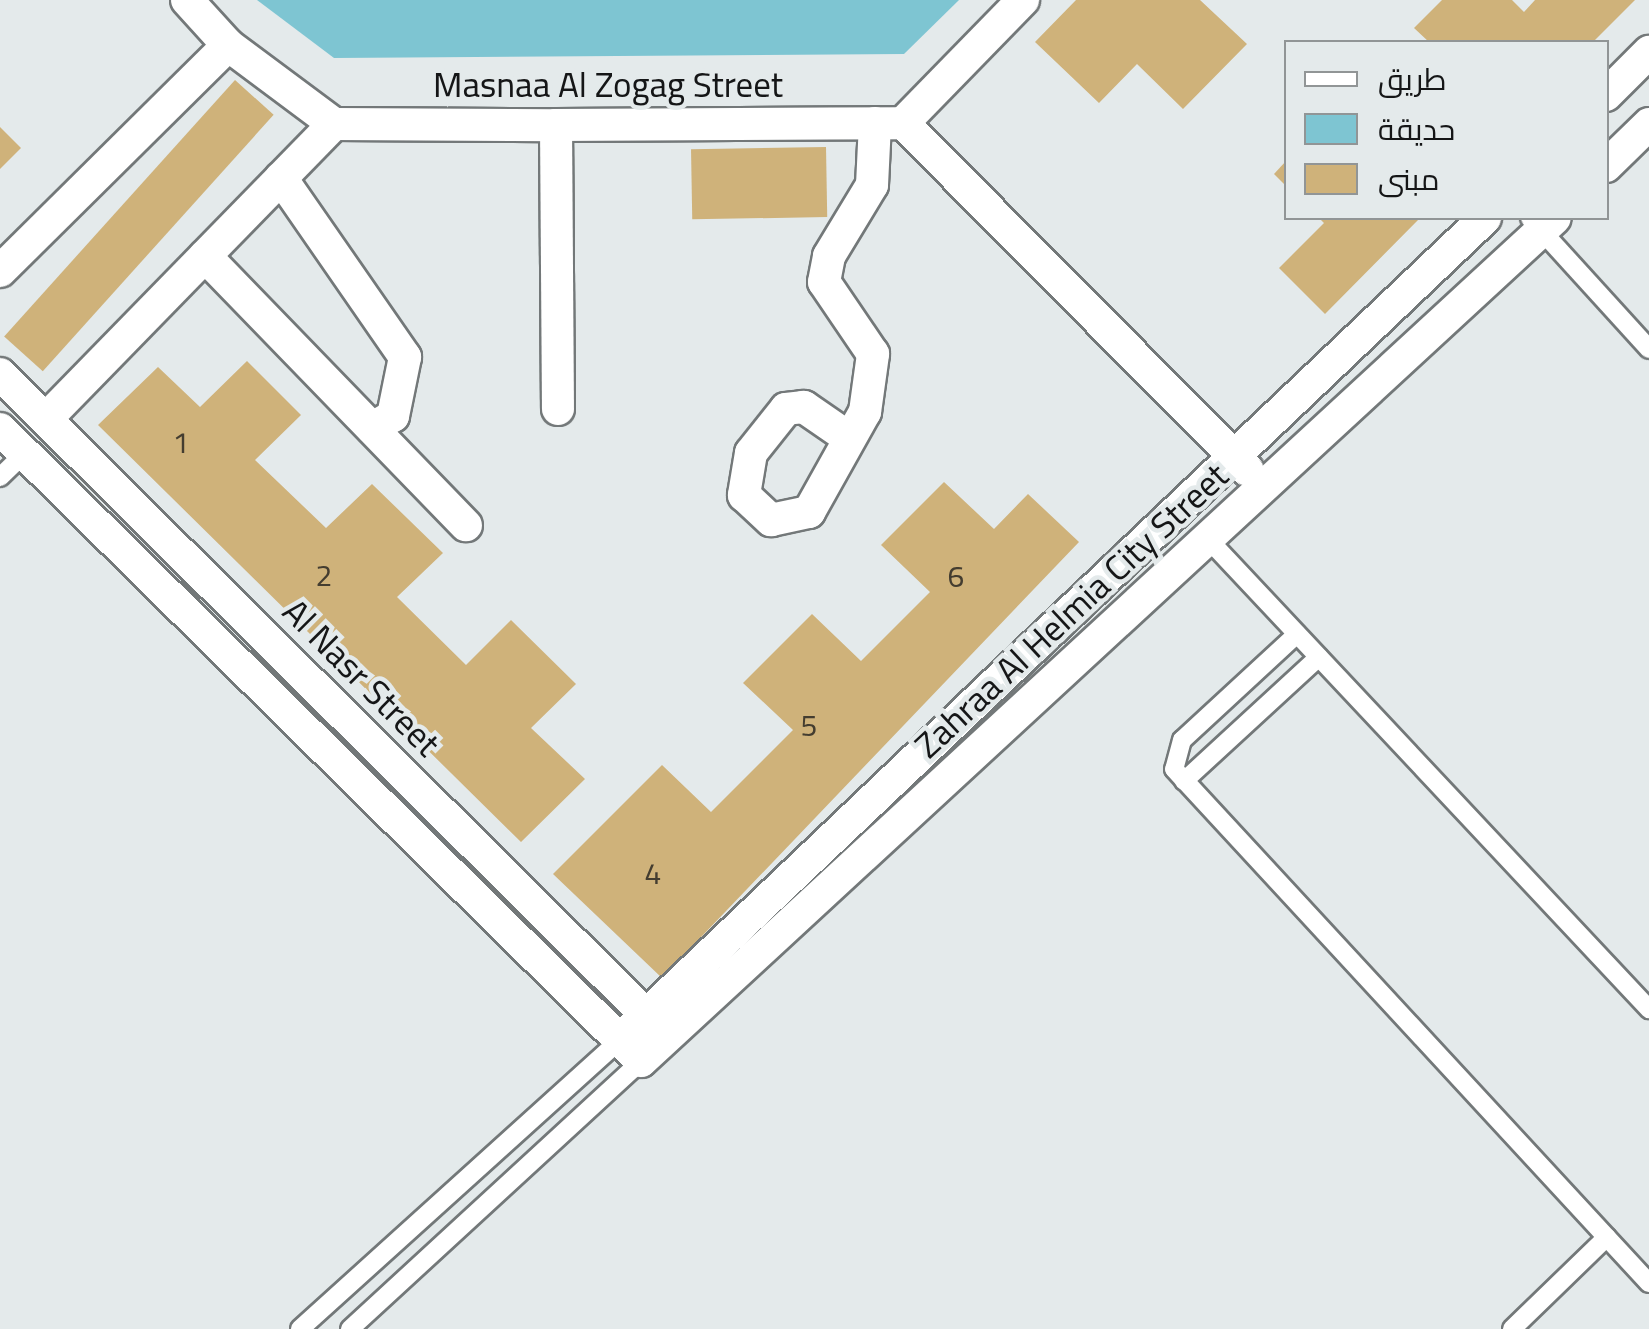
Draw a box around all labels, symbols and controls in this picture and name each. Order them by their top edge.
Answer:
legend [1284,40,1609,220]
text: طريق [1378,51,1447,107]
street label: Masnaa Al Zogag Street [433,63,783,105]
text: حديقة [1378,101,1455,157]
text: مبنى [1378,151,1439,207]
house number: 1 [173,424,189,460]
street label: Zahraa Al Helmia City Street [906,454,1236,766]
house number: 2 [316,557,332,593]
house number: 6 [948,558,964,594]
street label: Al Nasr Street [275,590,449,764]
house number: 5 [801,707,817,743]
house number: 4 [645,855,661,891]

